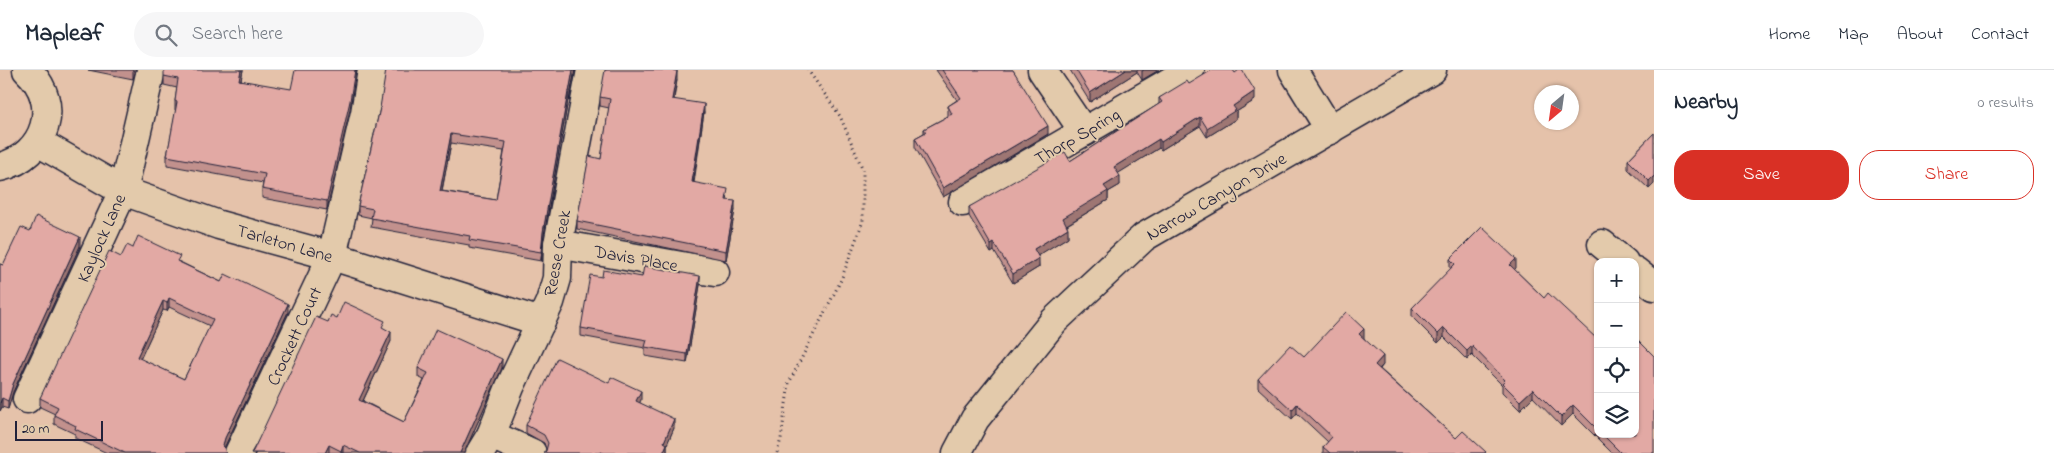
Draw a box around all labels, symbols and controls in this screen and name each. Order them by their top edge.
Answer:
search box [134,12,484,57]
text: Mapleaf [25,17,104,52]
icon: search [152,21,180,49]
text: Search here [192,21,283,48]
text: Home [1769,22,1810,48]
text: Map [1838,22,1869,48]
text: About [1897,22,1943,48]
text: Contact [1971,22,2029,48]
north arrow [1534,85,1579,130]
text: Nearby [1674,88,1738,118]
text: 0 results [1978,91,2034,115]
street label: Thorp Spring [1030,103,1126,174]
street label: Narrow Canyon Drive [1142,146,1293,249]
button: Save [1674,150,1849,200]
button: Share [1859,150,2034,200]
street label: Kaylock Lane [72,189,134,287]
street label: Reese Creek [539,208,579,299]
street label: Tarleton Lane [233,219,336,271]
street label: Davis Place [591,240,681,280]
map controls [1594,258,1639,438]
button: + [1594,258,1639,303]
street label: Crockett Court [262,283,330,391]
button: − [1594,303,1639,348]
button: locate [1594,348,1639,393]
button: layers [1594,393,1639,438]
scale bar [15,418,102,441]
text: 20 m [22,419,49,440]

